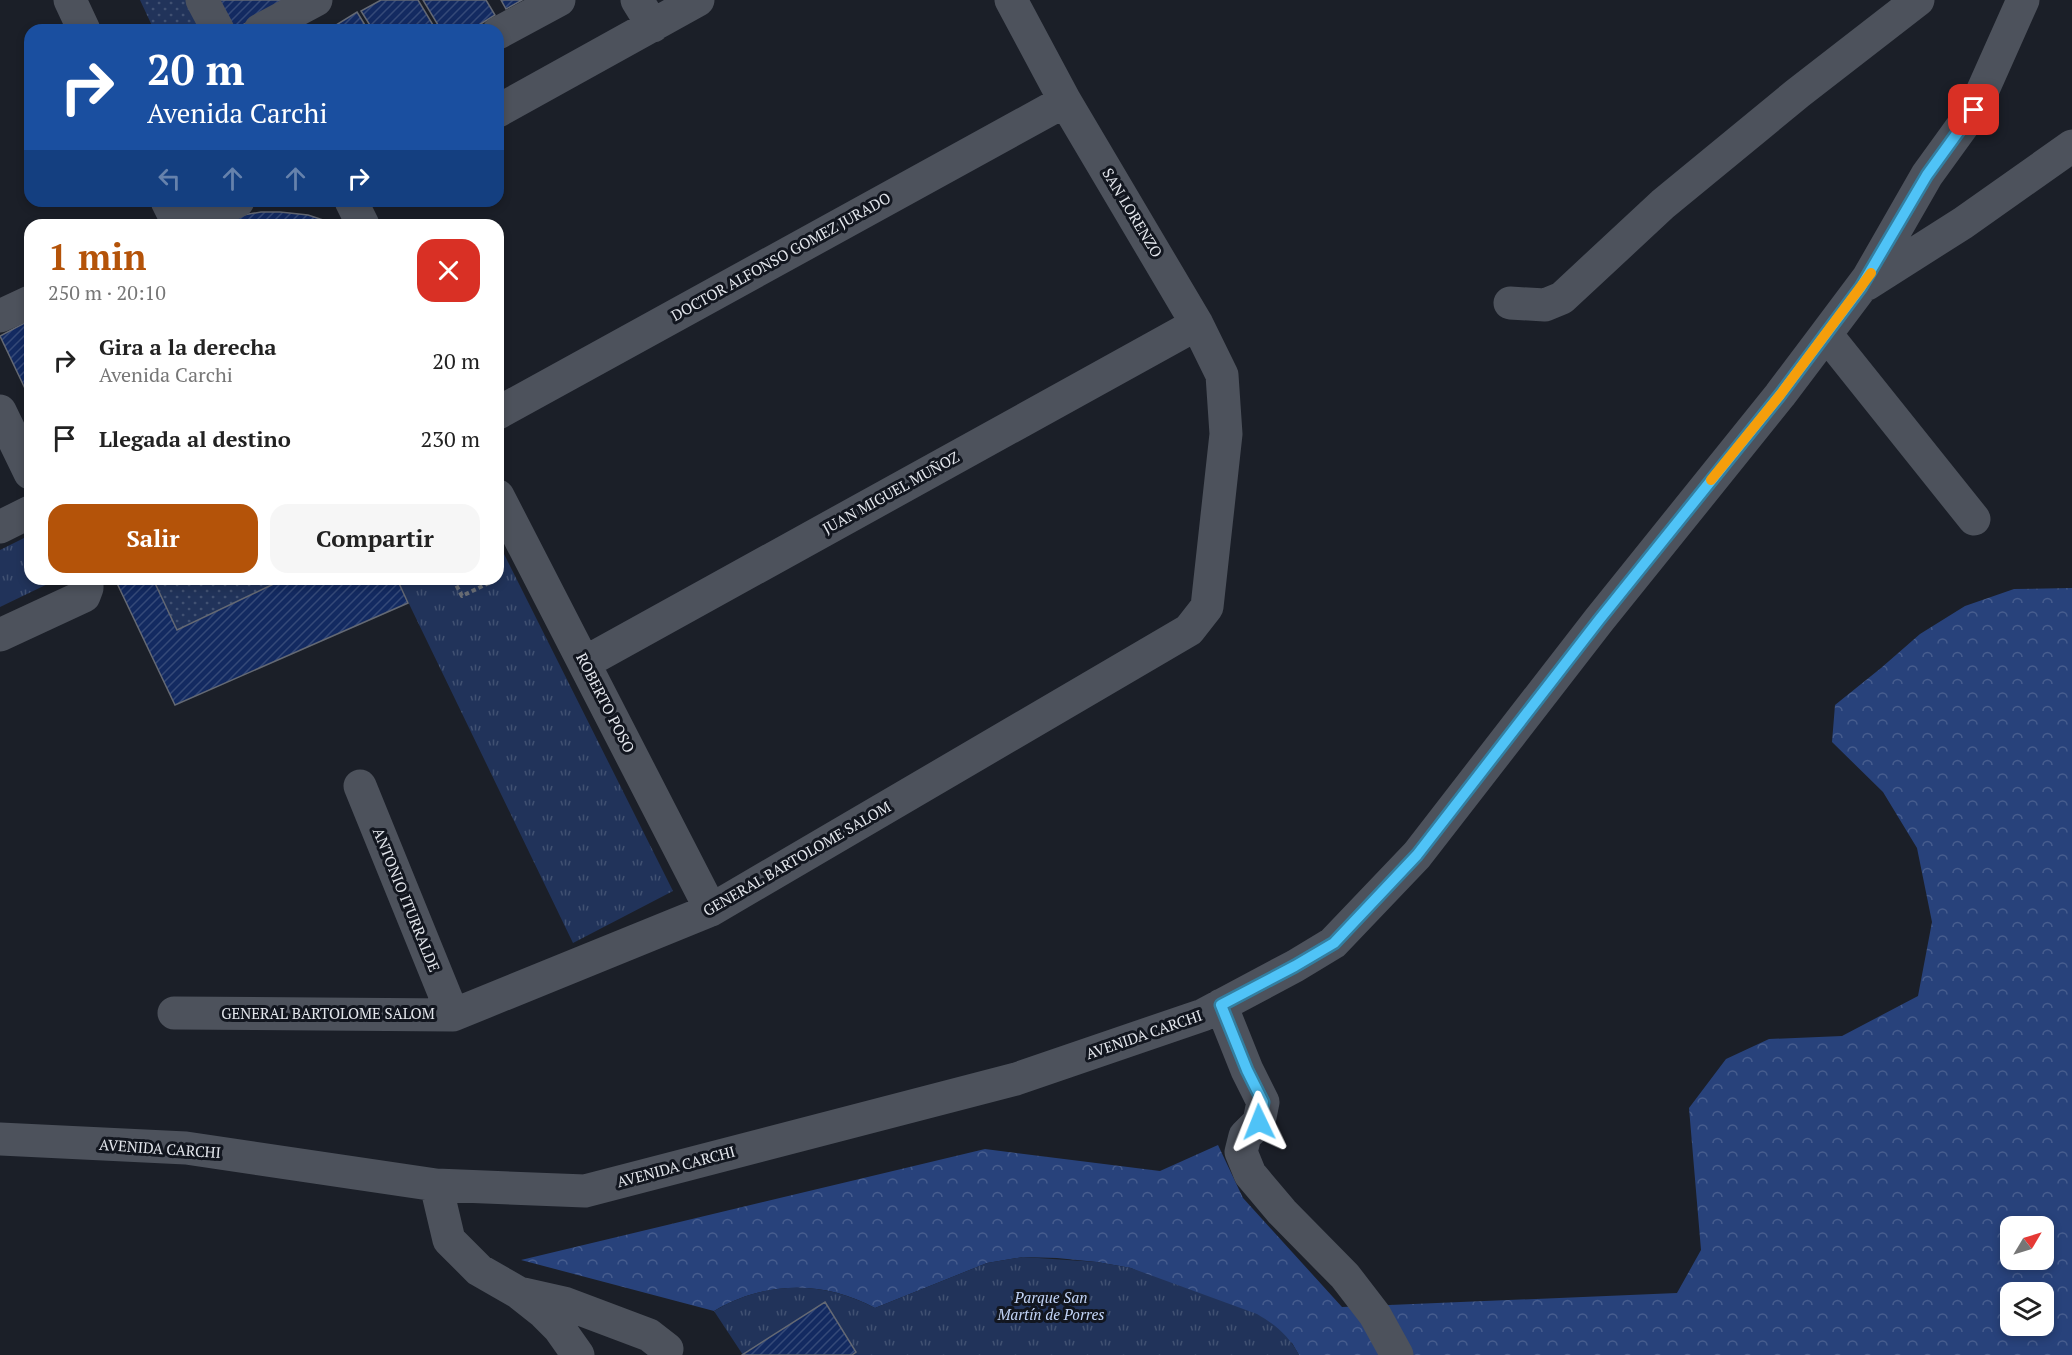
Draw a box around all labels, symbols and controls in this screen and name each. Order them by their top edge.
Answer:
text: 20 m [147,41,245,97]
icon: right [48,48,126,126]
pin [1948,84,1999,135]
icon: arrive [1957,93,1990,126]
text: Avenida Carchi [147,95,328,131]
icon: left [153,162,186,195]
icon: ahead [216,162,249,195]
icon: ahead [279,162,312,195]
icon: right [342,162,375,195]
street label: SAN LORENZO [1098,164,1167,261]
street label: DOCTOR ALFONSO GOMEZ JURADO [667,187,894,325]
text: 1 min [48,233,146,280]
button: close [417,239,480,302]
text: 250 m · 20:10 [48,279,166,306]
text: Gira a la derecha [99,332,277,361]
icon: right [48,344,81,377]
text: 20 m [432,346,480,375]
text: Avenida Carchi [99,361,233,388]
icon: arrive [48,422,81,455]
text: Llegada al destino [99,424,291,453]
text: 230 m [420,424,480,453]
street label: JUAN MIGUEL MUÑOZ [819,446,962,538]
button: Salir [48,504,258,573]
button: Compartir [270,504,480,573]
street label: ROBERTO POSO [572,649,640,756]
street label: GENERAL BARTOLOME SALOM [699,796,894,920]
street label: ANTONIO ITURRALDE [369,825,445,975]
street label: GENERAL BARTOLOME SALOM [221,1003,435,1023]
street label: AVENIDA CARCHI [1083,1005,1205,1063]
position arrow [1227,1090,1291,1154]
street label: AVENIDA CARCHI [99,1134,222,1162]
street label: AVENIDA CARCHI [614,1141,737,1191]
north arrow [2000,1216,2054,1270]
map controls [2000,1216,2054,1336]
button: layers [2000,1282,2054,1336]
park label: Parque San Martín de Porres [996,1287,1105,1324]

